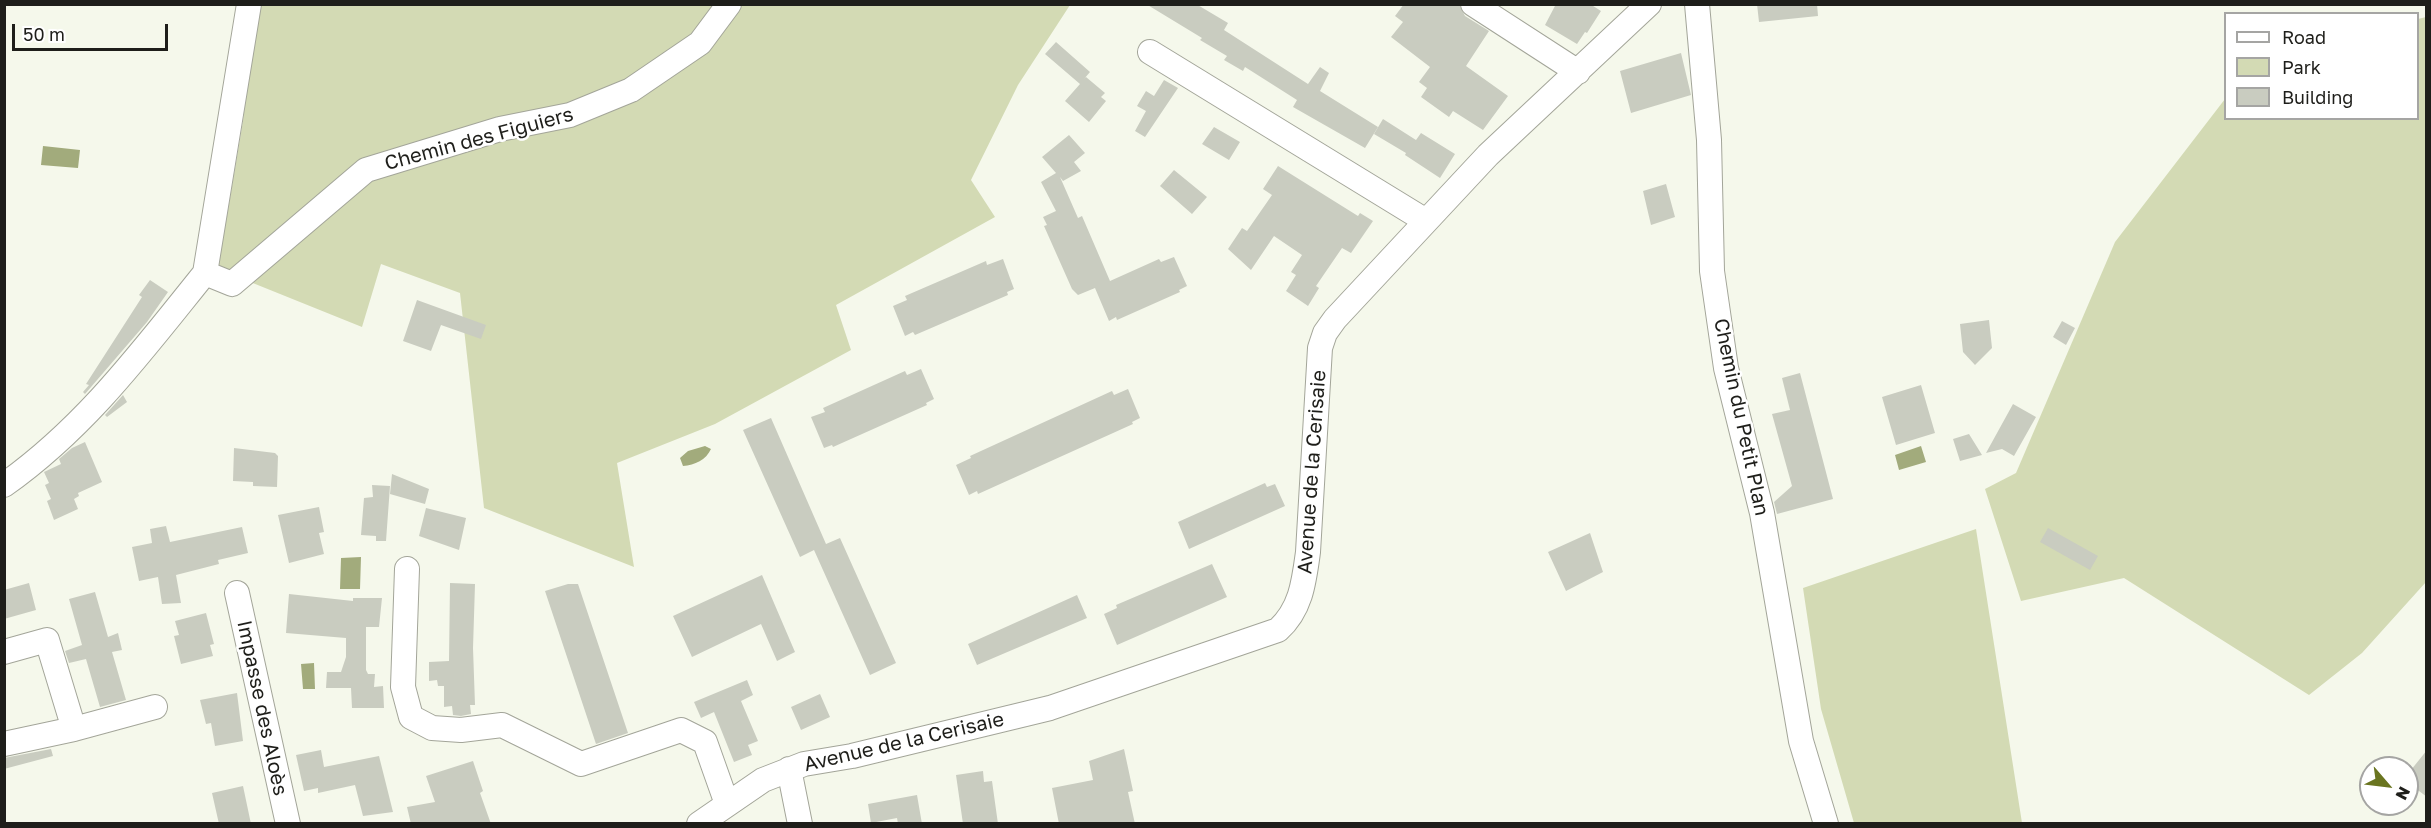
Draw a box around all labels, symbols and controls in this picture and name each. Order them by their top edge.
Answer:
scale bar [15,12,171,50]
legend [2224,12,2419,120]
text: 50 m [23,23,65,45]
text: Road [2282,26,2326,48]
text: Park [2282,56,2321,78]
text: Building [2282,86,2353,108]
street label: Chemin des Figuiers [382,102,576,176]
street label: Chemin du Petit Plan [1708,316,1774,518]
street label: Avenue de la Cerisaie [1293,369,1331,575]
street label: Impasse des Aloès [232,618,292,798]
street label: Avenue de la Cerisaie [802,707,1006,777]
north arrow [2359,756,2419,816]
text: N [2391,783,2415,804]

